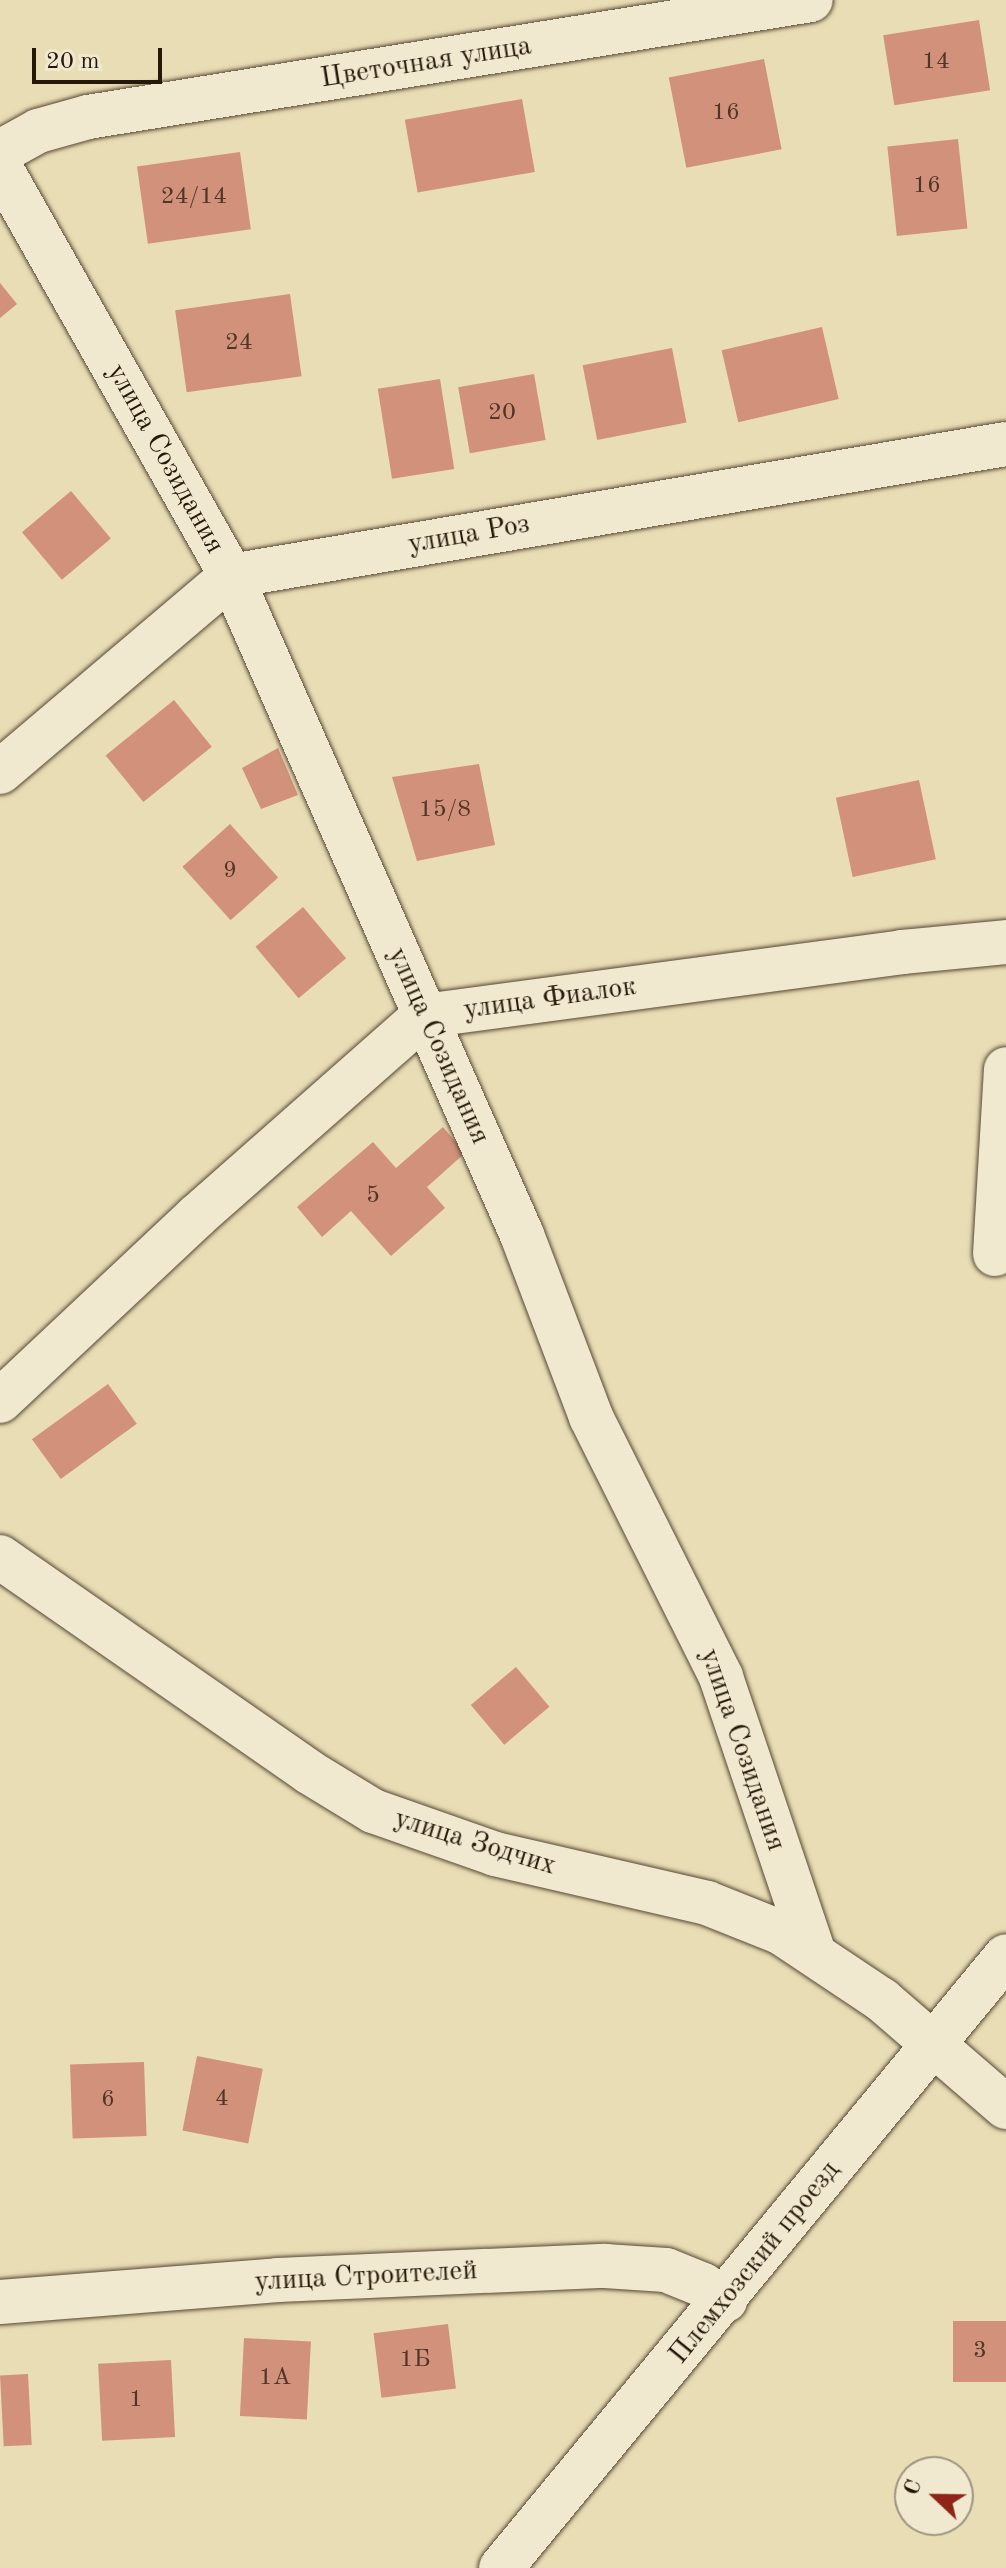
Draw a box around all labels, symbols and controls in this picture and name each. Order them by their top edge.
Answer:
street label: Цветочная улица [318,30,534,96]
scale bar [36,32,166,82]
house number: 14 [922,49,950,77]
text: 20 m [46,50,100,74]
house number: 16 [712,100,740,128]
house number: 16 [913,173,941,201]
house number: 24/14 [161,184,227,212]
house number: 24 [225,330,253,358]
street label: улица Созидания [99,358,231,560]
house number: 20 [488,400,516,428]
street label: улица Роз [406,508,532,562]
house number: 15/8 [419,797,471,825]
house number: 9 [223,858,237,886]
street label: улица Созидания [380,942,496,1150]
street label: улица Фиалок [462,970,638,1028]
house number: 5 [366,1183,380,1211]
street label: улица Созидания [692,1644,792,1856]
street label: улица Зодчих [390,1802,560,1884]
house number: 4 [215,2086,229,2114]
house number: 6 [101,2087,115,2115]
street label: Племхозский проезд [663,2155,847,2371]
street label: улица Строителей [254,2254,478,2300]
house number: 3 [973,2338,987,2366]
house number: 1Б [400,2347,430,2375]
house number: 1А [259,2365,291,2393]
house number: 1 [129,2387,143,2415]
north arrow [894,2456,974,2536]
text: С [901,2477,927,2499]

